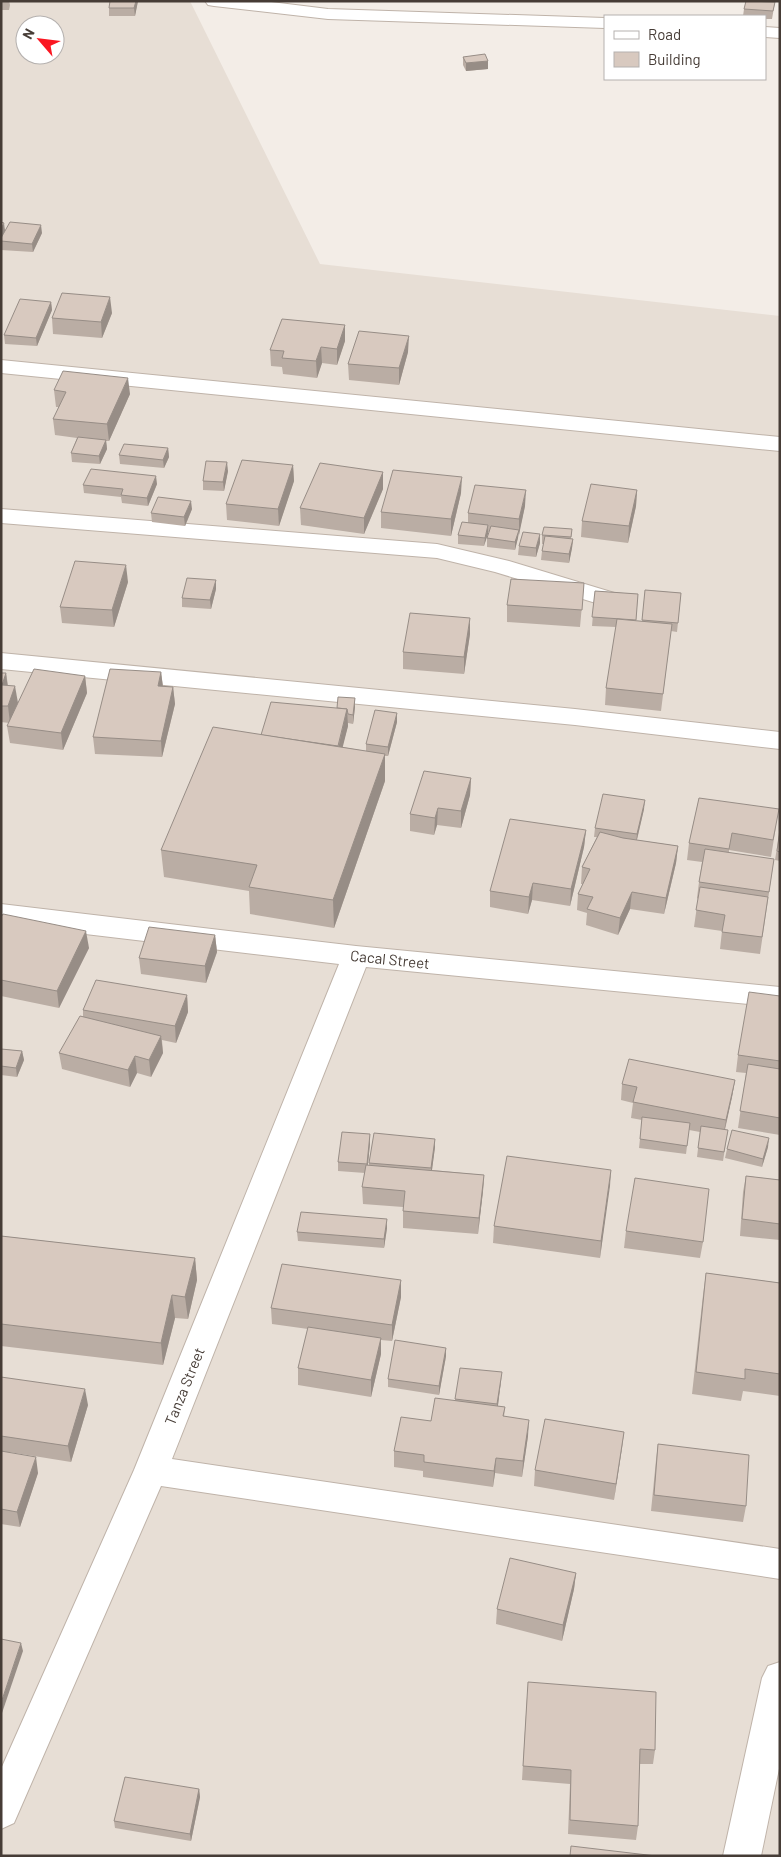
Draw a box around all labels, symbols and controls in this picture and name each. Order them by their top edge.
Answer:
north arrow [15,15,65,65]
legend [604,15,766,80]
text: Road [648,25,681,43]
text: N [18,26,38,42]
text: Building [648,50,701,68]
street label: Cacal Street [350,946,430,972]
street label: Tanza Street [160,1344,208,1428]

